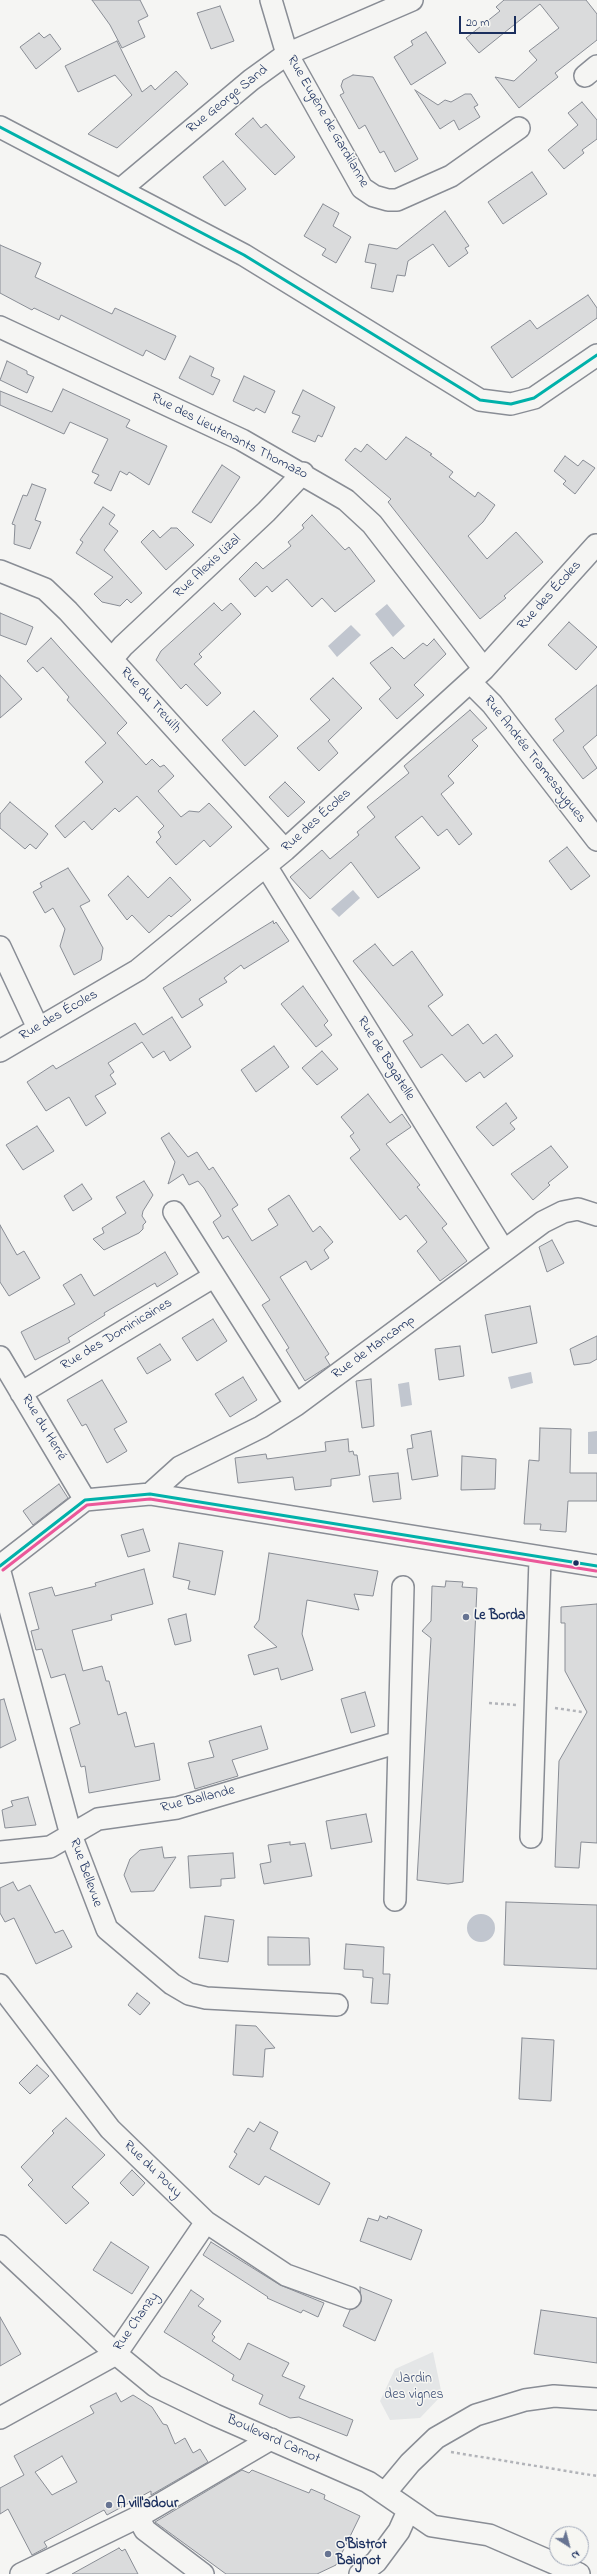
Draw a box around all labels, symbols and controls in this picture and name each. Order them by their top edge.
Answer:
scale bar [461,8,518,34]
text: 20 m [466,14,489,32]
street label: Rue Eugène de Gardilanne [282,53,372,191]
street label: Rue George Sand [184,62,272,138]
street label: Rue des Lieutenants Thomazo [148,390,310,484]
street label: Rue Alexis Lizal [171,532,245,602]
street label: Rue des Écoles [514,558,586,634]
street label: Rue du Treuilh [116,665,184,737]
street label: Rue Andrée Tramesaygues [479,693,589,827]
street label: Rue des Écoles [279,785,355,857]
street label: Rue des Écoles [17,987,101,1045]
street label: Rue de Bagatelle [352,1014,418,1104]
street label: Rue des Dominicaines [58,1295,176,1375]
street label: Rue de Mancamp [329,1312,419,1384]
street label: Rue du Herré [17,1392,69,1464]
unlabelled marker [571,1558,581,1568]
place label: Le Borda [474,1609,525,1625]
marker: Le Borda [461,1612,471,1622]
street label: Rue Ballande [159,1783,237,1817]
street label: Rue Bellevue [65,1836,105,1910]
street label: Rue du Pouy [119,2138,185,2202]
street label: Rue Chanzy [111,2289,163,2355]
park label: Jardin des vignes [384,2372,444,2404]
street label: Boulevard Carnot [224,2412,322,2468]
place label: A vill'adour [117,2497,178,2513]
marker: A vill'adour [104,2500,114,2510]
north arrow [549,2526,589,2566]
place label: O'Bistrot Baignot [336,2538,387,2570]
text: N [568,2546,583,2564]
marker: O'Bistrot Baignot [323,2549,333,2559]

